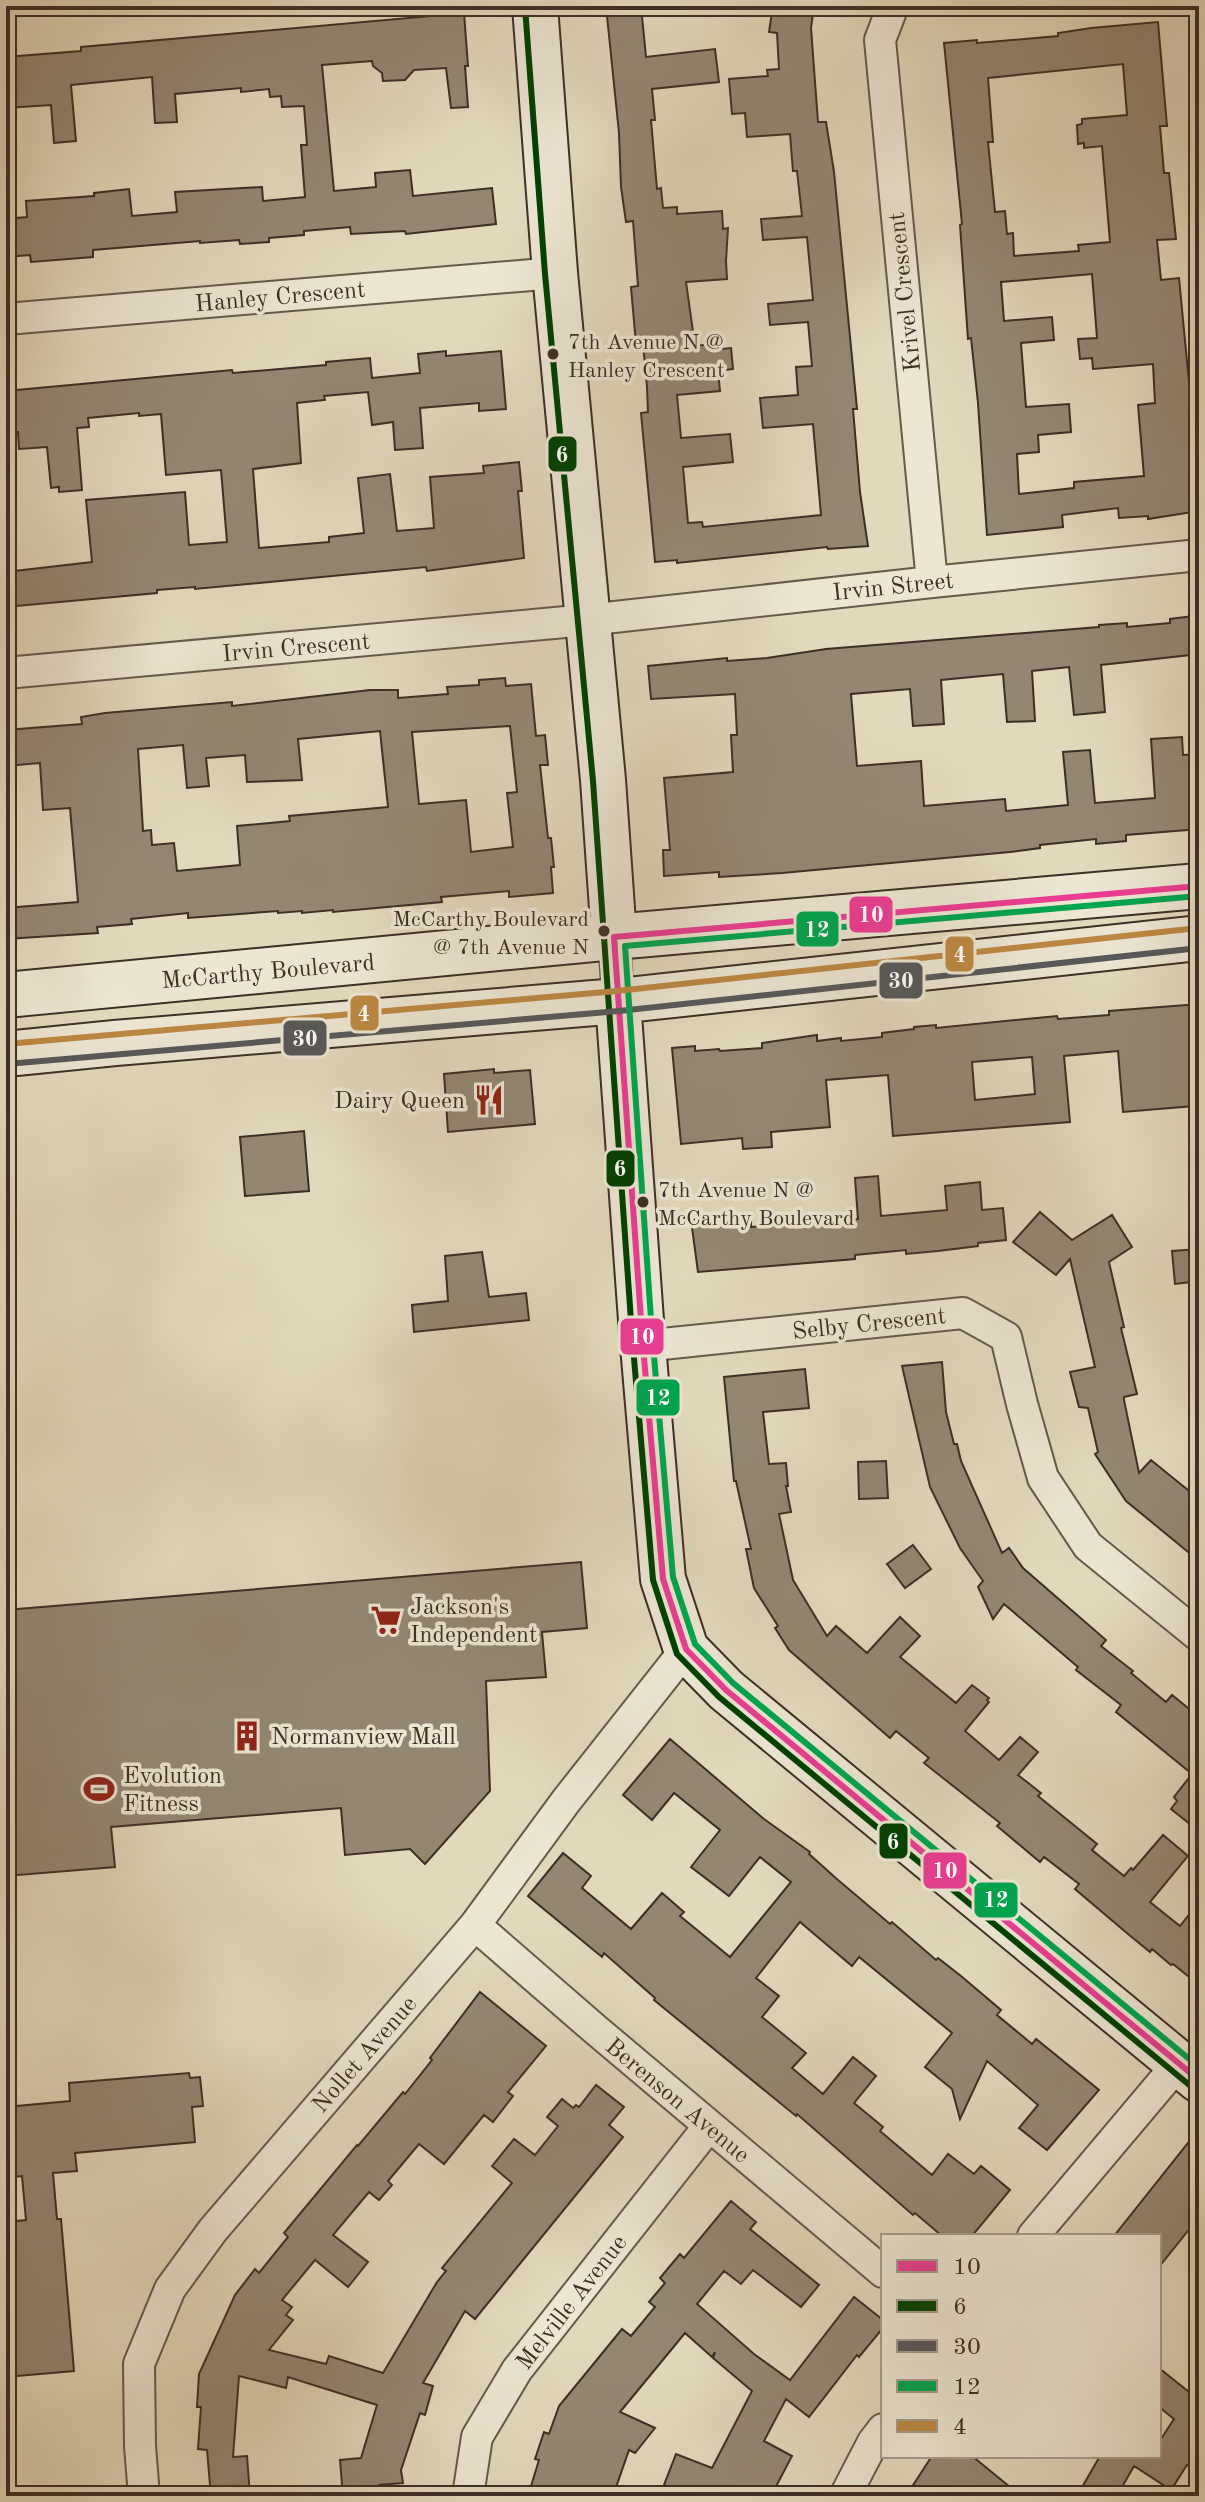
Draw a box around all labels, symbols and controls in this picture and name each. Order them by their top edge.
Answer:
street label: Krivel Crescent [886,211,926,373]
street label: Hanley Crescent [194,279,366,317]
place label: 7th Avenue N @ Hanley Crescent [568,332,725,382]
marker: 7th Avenue N @ Hanley Crescent [545,346,561,362]
line badge: 6 [547,435,578,473]
text: 6 [556,445,568,467]
street label: Irvin Street [831,570,955,606]
street label: Irvin Crescent [221,631,371,667]
line badge: 10 [848,895,894,934]
text: 10 [858,905,884,927]
place label: McCarthy Boulevard @ 7th Avenue N [393,909,589,959]
line badge: 12 [795,910,840,948]
text: 12 [804,920,830,942]
marker: McCarthy Boulevard @ 7th Avenue N [596,923,612,939]
line badge: 4 [944,935,975,973]
text: 4 [954,945,966,967]
street label: McCarthy Boulevard [160,952,376,994]
line badge: 30 [878,961,924,1000]
text: 30 [888,971,914,993]
line badge: 4 [349,994,380,1032]
text: 4 [358,1004,370,1026]
line badge: 30 [282,1019,328,1057]
text: 30 [292,1029,318,1051]
restaurant icon: Dairy Queen [472,1083,506,1117]
place label: Dairy Queen [334,1090,465,1114]
line badge: 6 [605,1149,636,1188]
text: 6 [614,1159,626,1181]
place label: 7th Avenue N @ McCarthy Boulevard [658,1180,854,1230]
marker: 7th Avenue N @ McCarthy Boulevard [635,1194,651,1210]
street label: Selby Crescent [791,1305,947,1345]
line badge: 10 [619,1317,665,1356]
text: 10 [629,1327,655,1349]
line badge: 12 [635,1378,681,1417]
text: 12 [645,1388,671,1410]
place label: Jackson's Independent [410,1596,537,1648]
supermarket icon: Jackson's Independent [369,1603,403,1637]
building icon: Normanview Mall [230,1719,264,1753]
place label: Normanview Mall [271,1726,456,1750]
place label: Evolution Fitness [123,1765,222,1817]
sports icon: Evolution Fitness [82,1772,116,1806]
line badge: 6 [878,1822,909,1860]
text: 6 [887,1832,899,1854]
line badge: 10 [922,1851,968,1890]
text: 10 [932,1861,958,1883]
line badge: 12 [973,1881,1019,1919]
text: 12 [983,1890,1009,1912]
street label: Nollet Avenue [309,1992,422,2118]
street label: Berenson Avenue [600,2035,753,2168]
street label: Melville Avenue [513,2231,632,2375]
legend [881,2234,1161,2458]
text: 10 [953,2256,981,2280]
text: 6 [953,2296,967,2320]
text: 30 [953,2336,981,2360]
text: 12 [953,2376,981,2400]
text: 4 [953,2416,967,2440]

